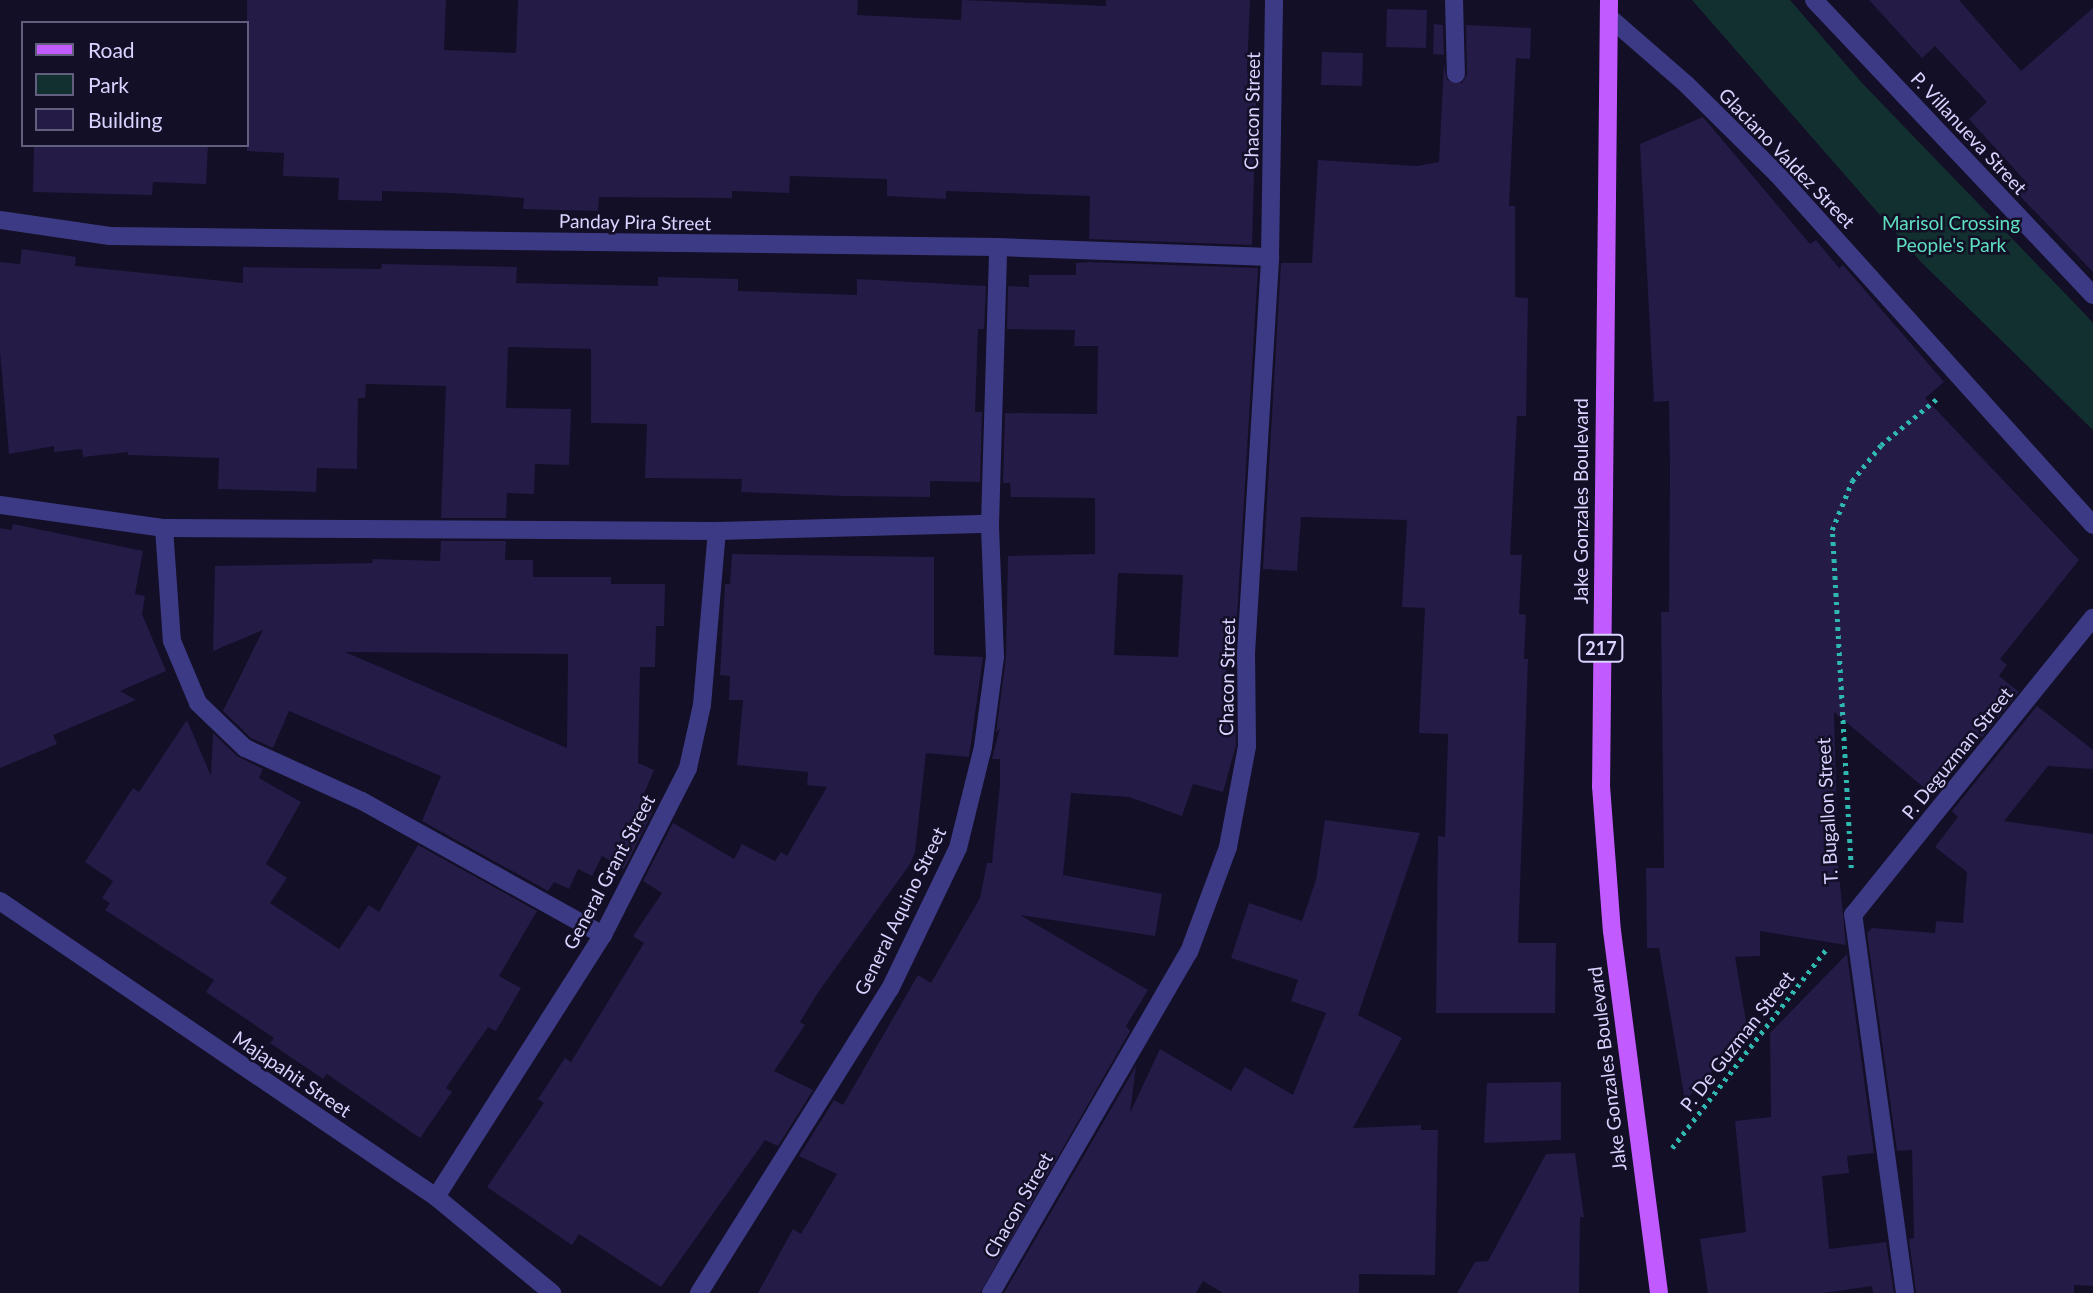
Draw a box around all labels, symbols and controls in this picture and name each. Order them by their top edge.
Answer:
legend [21,21,248,147]
text: Road [88,37,135,62]
street label: Chacon Street [1240,52,1264,170]
street label: P. Villanueva Street [1906,67,2032,199]
text: Park [88,72,129,97]
street label: Glaciano Valdez Street [1714,83,1860,233]
text: Building [88,107,163,132]
street label: Panday Pira Street [558,209,712,235]
park label: Marisol Crossing People's Park [1882,212,2020,256]
street label: Jake Gonzales Boulevard [1570,398,1592,604]
street label: Chacon Street [1215,618,1239,736]
road number: 217 [1578,634,1624,662]
street label: P. Deguzman Street [1897,683,2017,823]
street label: T. Bugallon Street [1812,737,1842,885]
street label: General Grant Street [559,791,659,953]
street label: General Aquino Street [849,823,951,999]
street label: Jake Gonzales Boulevard [1583,965,1631,1173]
street label: P. De Guzman Street [1675,966,1799,1116]
street label: Majapahit Street [229,1026,355,1122]
street label: Chacon Street [979,1148,1057,1262]

